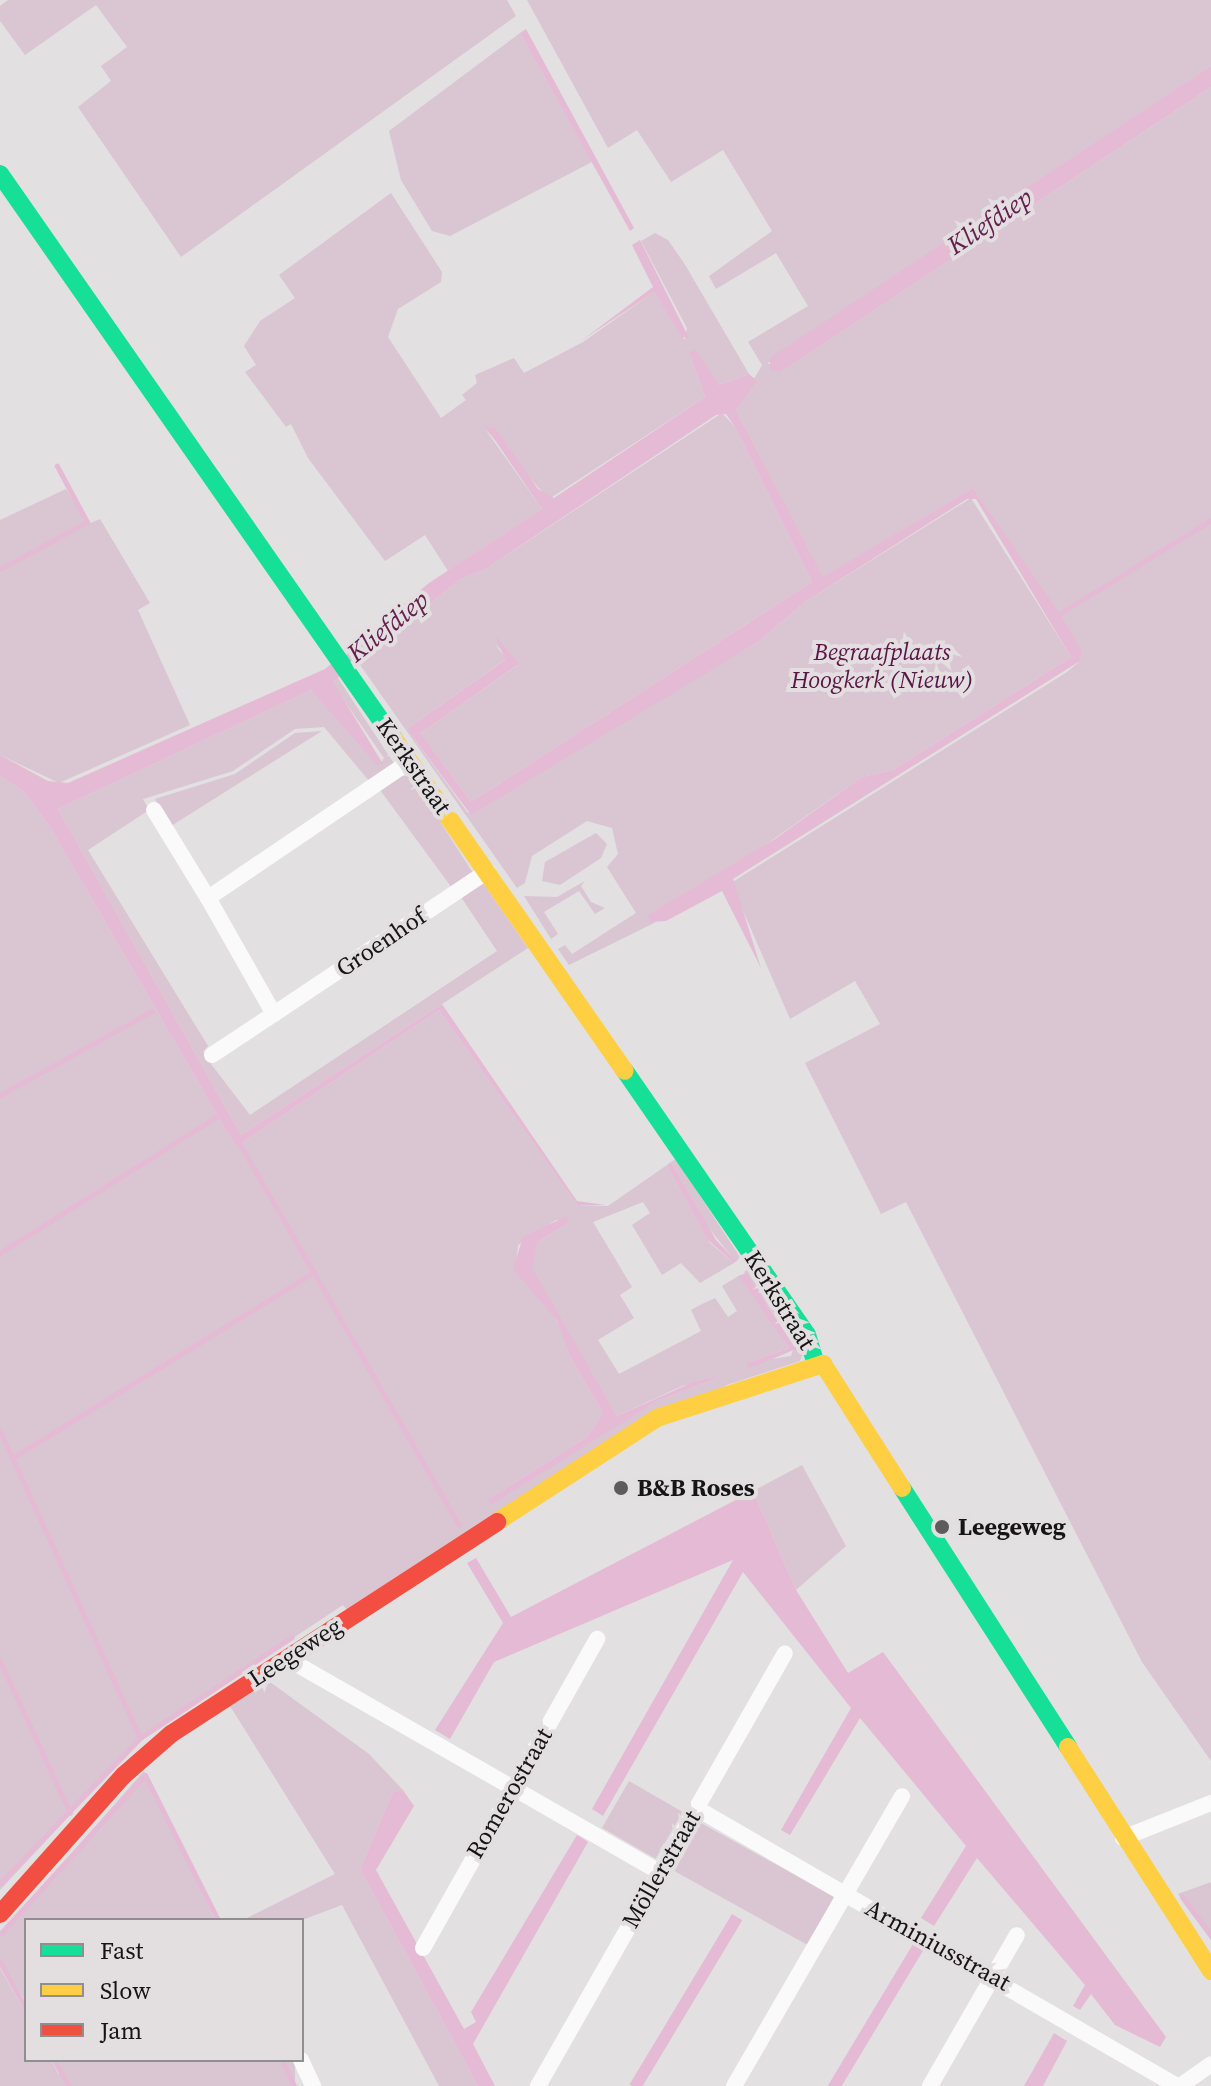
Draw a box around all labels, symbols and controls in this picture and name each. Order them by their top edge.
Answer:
water label: Kliefdiep [942,182,1038,262]
water label: Kliefdiep [341,585,435,669]
park label: Begraafplaats Hoogkerk (Nieuw) [791,638,973,694]
street label: Kerkstraat [370,712,458,820]
street label: Groenhof [331,901,431,983]
street label: Kerkstraat [738,1245,822,1355]
place label: B&B Roses [637,1474,755,1502]
marker: B&B Roses [612,1479,630,1497]
place label: Leegeweg [958,1513,1066,1541]
marker: Leegeweg [933,1518,951,1536]
street label: Leegeweg [243,1611,347,1693]
street label: Romerostraat [460,1723,558,1863]
street label: Möllerstraat [616,1805,706,1933]
street label: Arminiusstraat [860,1893,1016,1997]
legend [24,1918,304,2062]
text: Fast [100,1934,143,1967]
text: Slow [100,1974,151,2007]
text: Jam [100,2014,142,2047]

